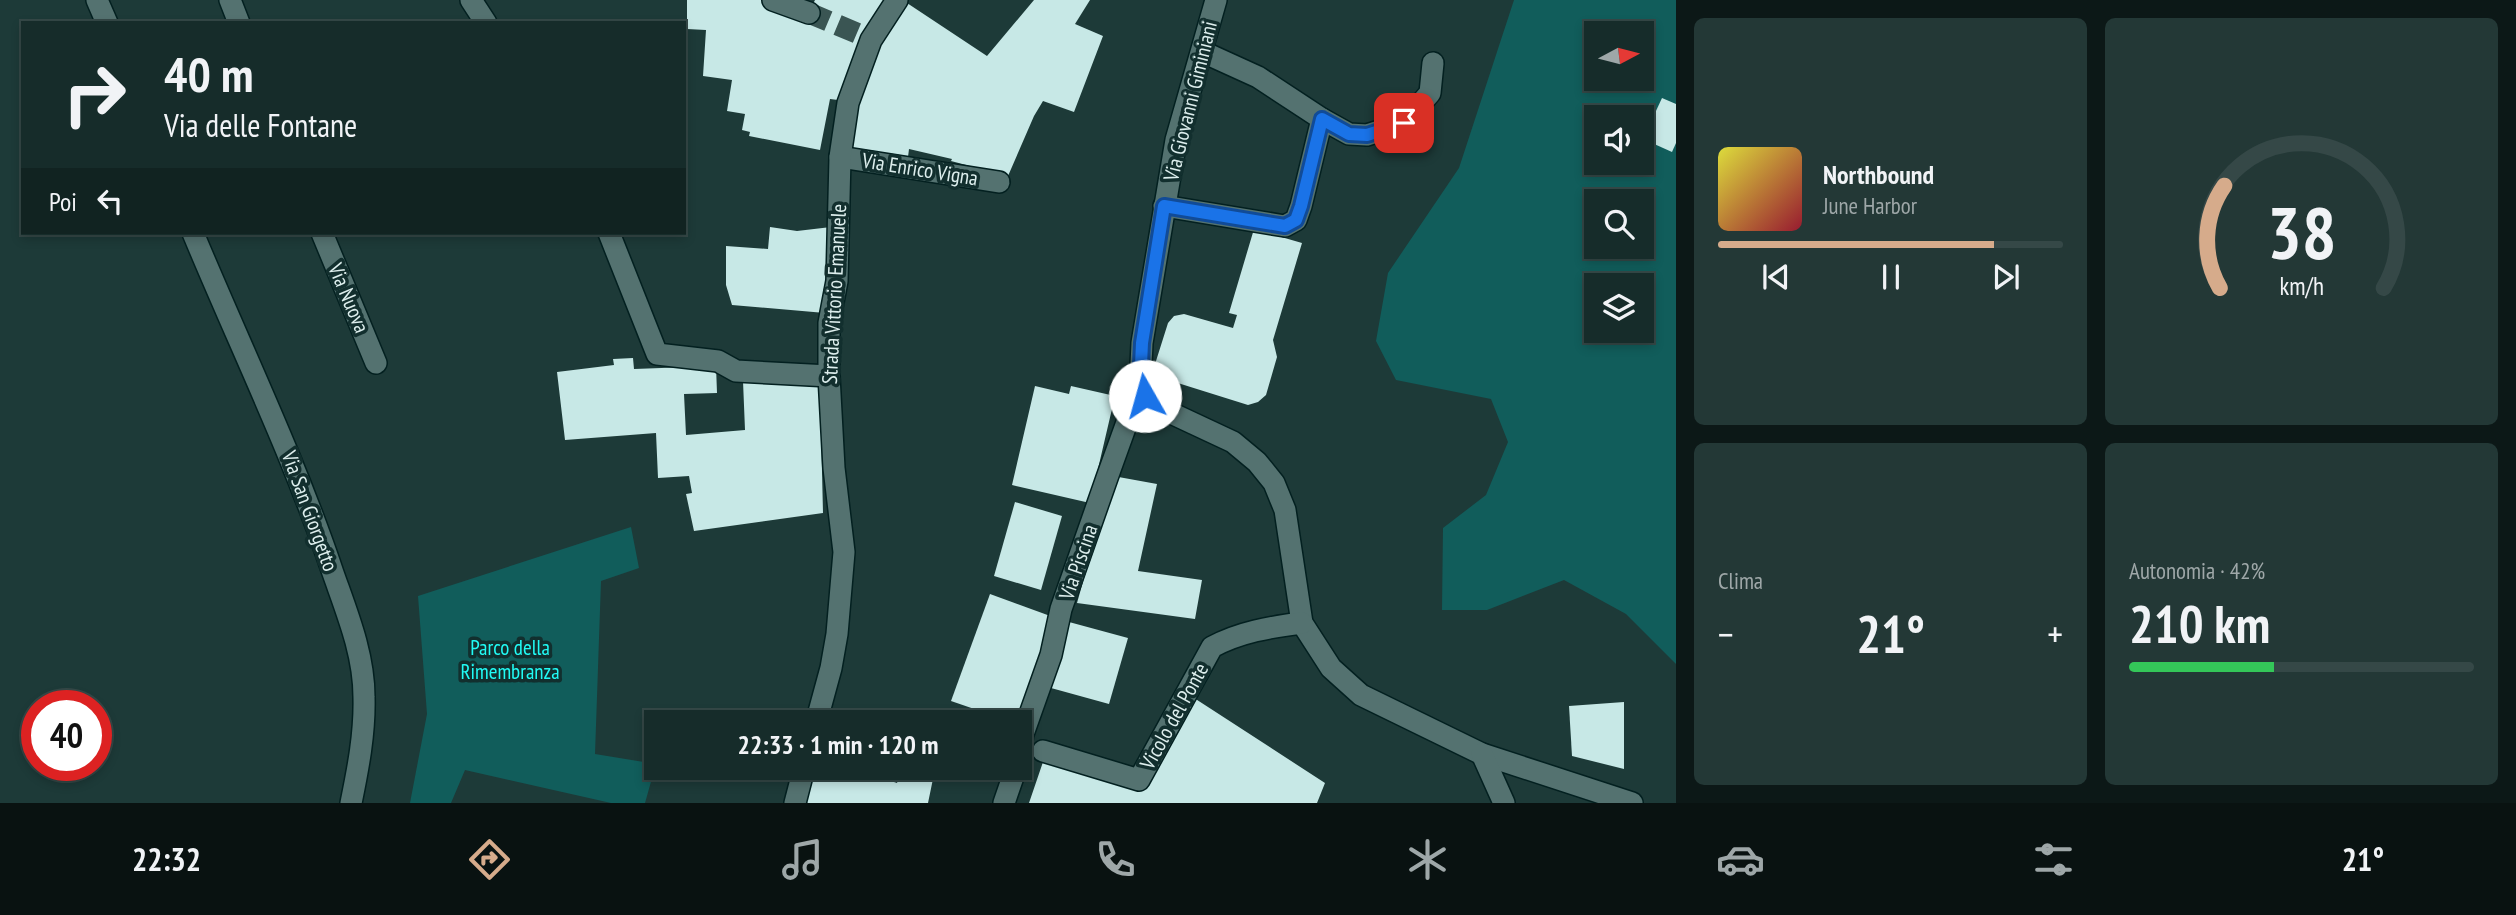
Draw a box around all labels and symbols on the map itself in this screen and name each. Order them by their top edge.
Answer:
street label: Via Giovanni Giminiani [1157,18,1223,185]
north arrow [1584,21,1654,91]
pin [1374,93,1434,153]
street label: Via Enrico Vigna [859,146,980,191]
street label: Strada Vittorio Emanuele [816,203,852,385]
street label: Via Nuova [322,258,376,337]
position arrow [1108,359,1182,433]
street label: Via San Giorgetto [275,446,344,575]
street label: Via Piscina [1052,521,1103,604]
park label: Parco della Rimembranza [460,634,560,685]
street label: Vicolo del Ponte [1133,658,1214,775]
speed limit sign: 40 [21,690,112,781]

